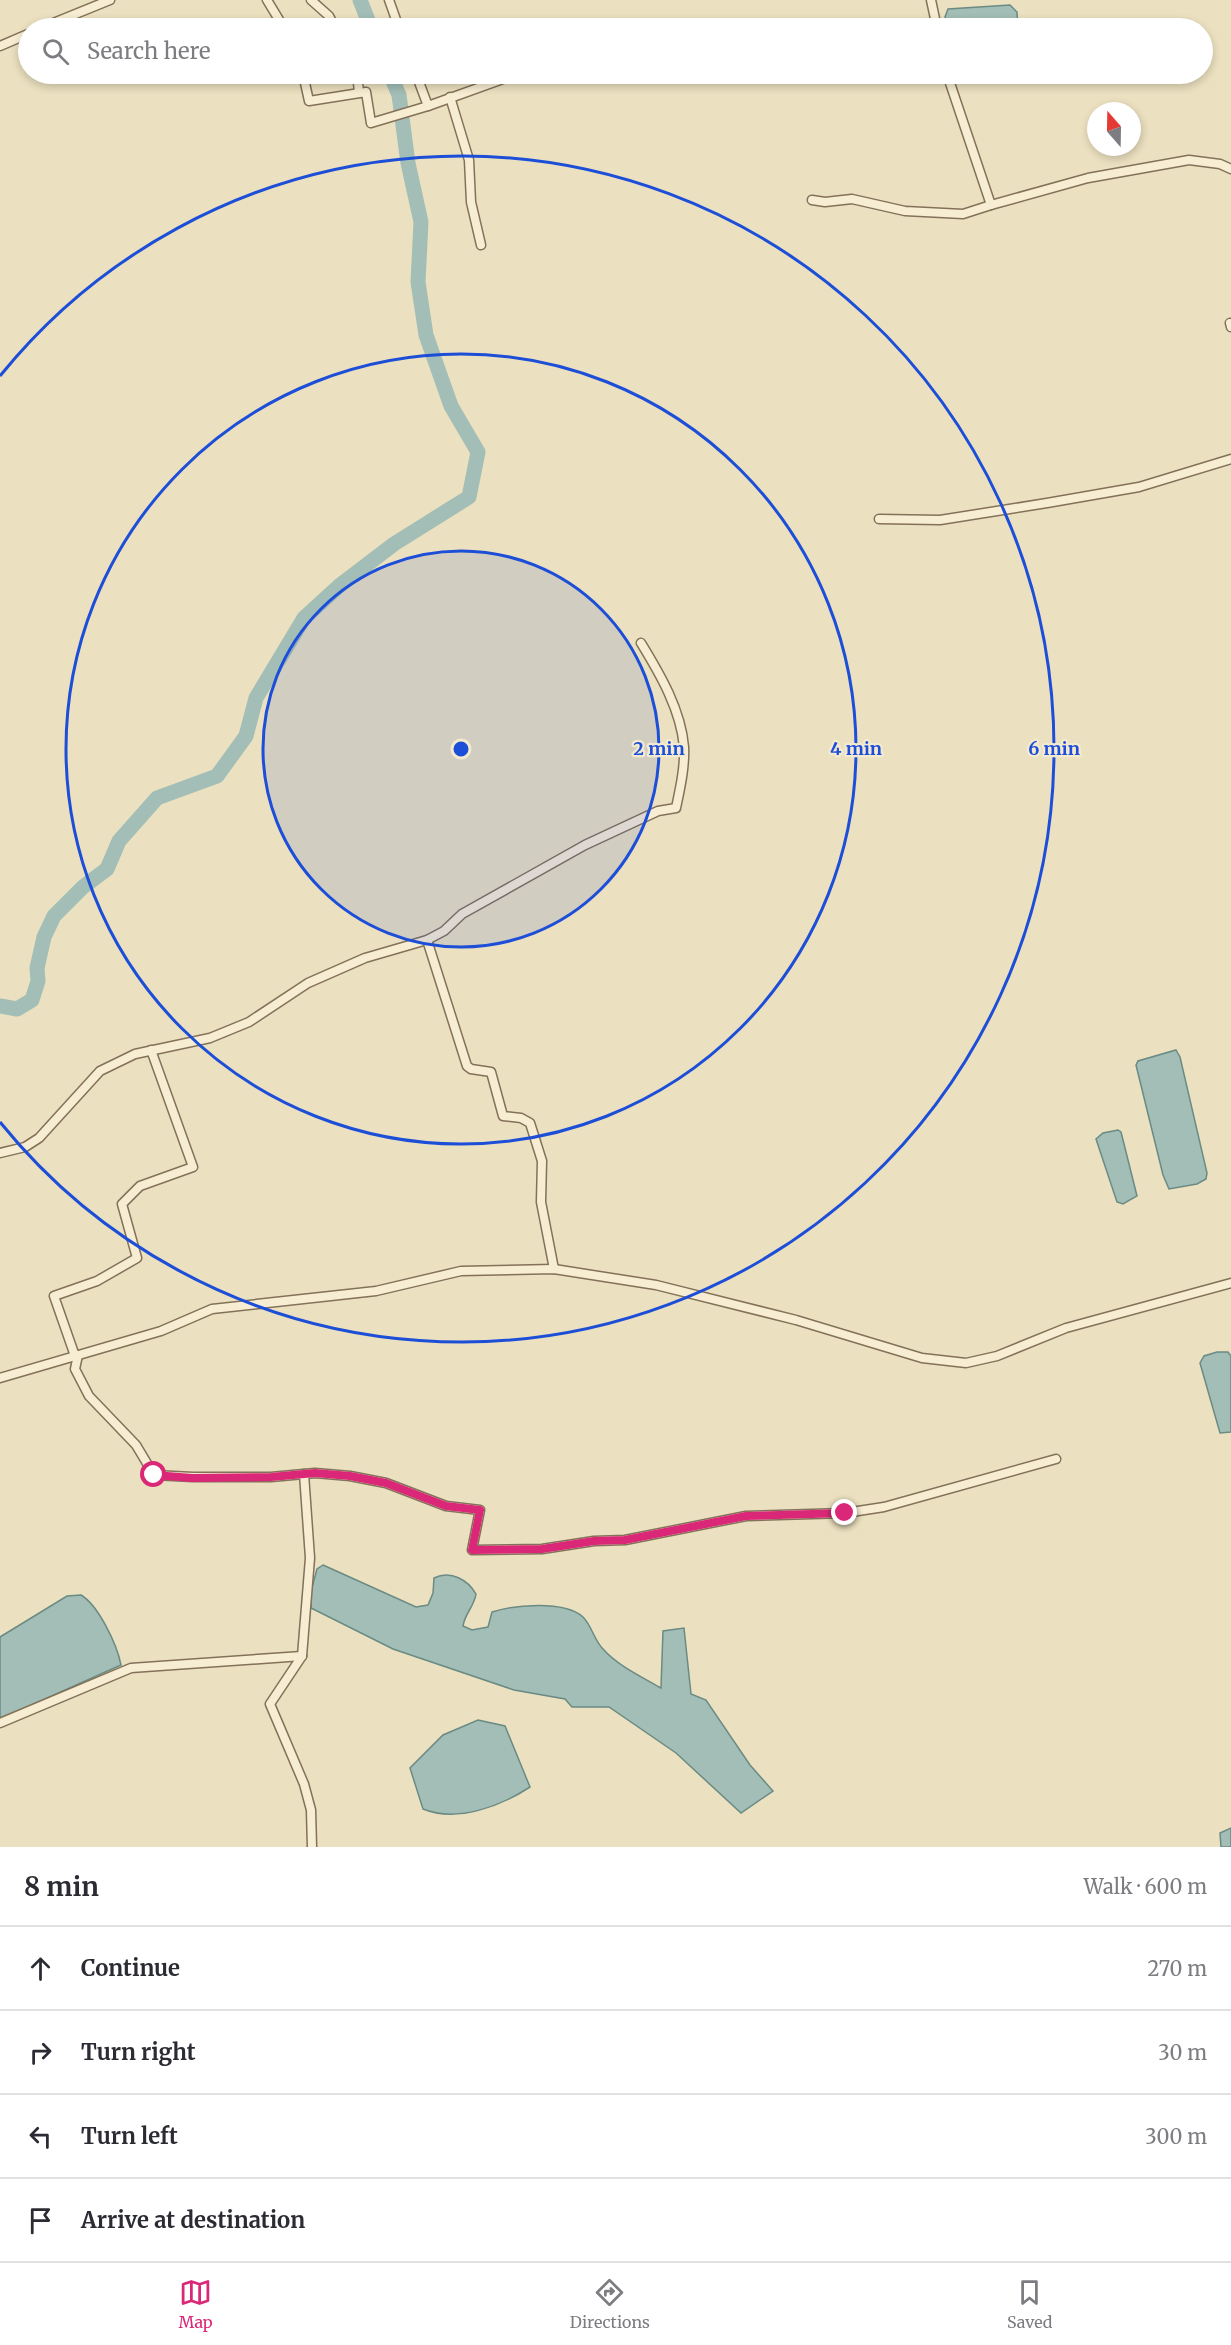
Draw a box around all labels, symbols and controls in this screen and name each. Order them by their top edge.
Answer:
search box [18,18,1213,84]
icon: search [39,35,72,68]
text: Search here [87,37,210,65]
north arrow [1087,102,1141,156]
text: 2 min [633,737,685,760]
text: 4 min [830,737,882,760]
text: 6 min [1028,737,1080,760]
centre of rings [451,739,471,759]
route start [140,1461,166,1487]
route end [831,1499,857,1525]
text: 8 min [24,1870,99,1903]
text: Walk · 600 m [1084,1874,1207,1899]
icon: ahead [24,1952,57,1985]
text: Continue [81,1954,180,1982]
text: 270 m [1147,1956,1207,1981]
icon: right [24,2036,57,2069]
text: Turn right [81,2038,195,2066]
text: 30 m [1158,2040,1207,2065]
icon: left [24,2120,57,2153]
text: Turn left [81,2122,178,2150]
text: 300 m [1145,2124,1207,2149]
icon: arrive [24,2204,57,2237]
text: Arrive at destination [81,2206,305,2234]
tab: Map [179,2276,213,2332]
tab: Directions [570,2276,650,2332]
tab: Saved [1007,2276,1052,2332]

